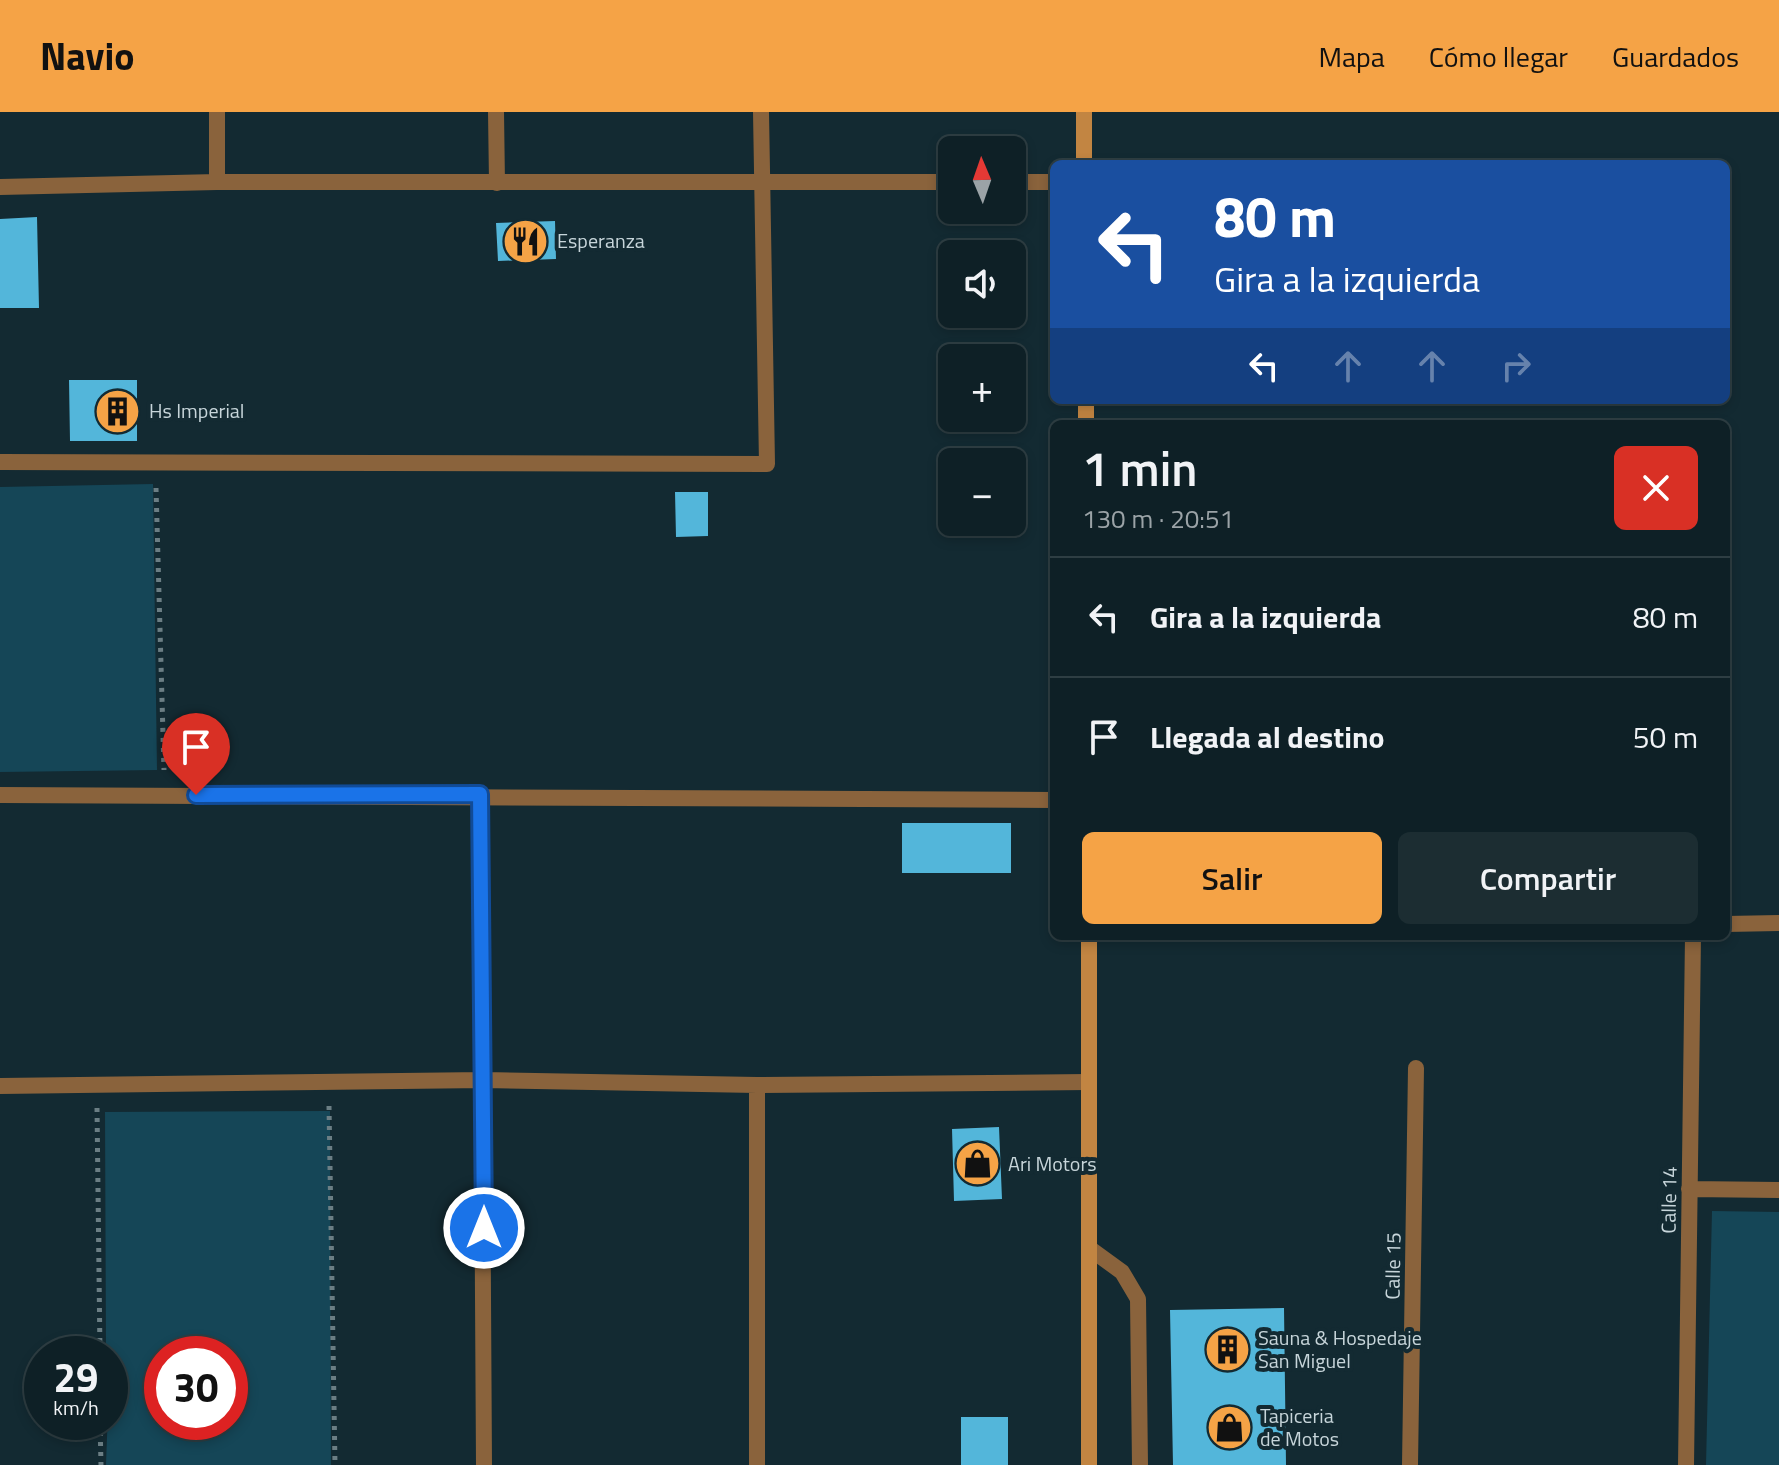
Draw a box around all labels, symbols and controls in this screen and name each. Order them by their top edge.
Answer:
text: Navio [40,27,134,85]
text: Mapa [1318,35,1385,78]
text: Cómo llegar [1429,35,1568,78]
text: Guardados [1612,35,1739,78]
north arrow [938,136,1026,224]
map controls [938,136,1026,536]
text: 80 m [1214,174,1336,259]
icon: left [1082,192,1186,296]
restaurant icon: Esperanza [502,217,550,265]
place label: Esperanza [557,225,645,256]
button: sound [938,240,1026,328]
text: Gira a la izquierda [1214,251,1480,306]
button: + [938,344,1026,432]
icon: left [1242,344,1286,388]
icon: ahead [1326,344,1370,388]
icon: ahead [1410,344,1454,388]
icon: right [1494,344,1538,388]
building icon: Hs Imperial [94,387,142,435]
place label: Hs Imperial [149,395,244,426]
text: 1 min [1082,432,1197,505]
button: close [1614,446,1698,530]
button: − [938,448,1026,536]
text: 130 m · 20:51 [1082,499,1234,538]
text: Gira a la izquierda [1150,594,1381,640]
text: 80 m [1633,594,1698,640]
icon: left [1082,595,1126,639]
pin [162,713,230,795]
text: Llegada al destino [1150,714,1384,760]
text: 50 m [1633,714,1698,760]
icon: arrive [1082,715,1126,759]
icon: arrive [174,725,218,769]
button: Salir [1082,832,1382,924]
button: Compartir [1398,832,1698,924]
shop icon: Ari Motors [953,1140,1001,1188]
place label: Ari Motors [1008,1148,1097,1179]
street label: Calle 14 [1652,1166,1685,1234]
position arrow [442,1186,526,1270]
street label: Calle 15 [1376,1232,1409,1300]
place label: Sauna & Hospedaje San Miguel [1258,1322,1422,1376]
building icon: Sauna & Hospedaje San Miguel [1203,1325,1251,1373]
speed limit sign: 30 [144,1336,248,1440]
text: 29 [54,1347,98,1408]
text: km/h [53,1392,99,1423]
place label: Tapiceria de Motos [1260,1400,1339,1454]
shop icon: Tapiceria de Motos [1205,1404,1253,1452]

